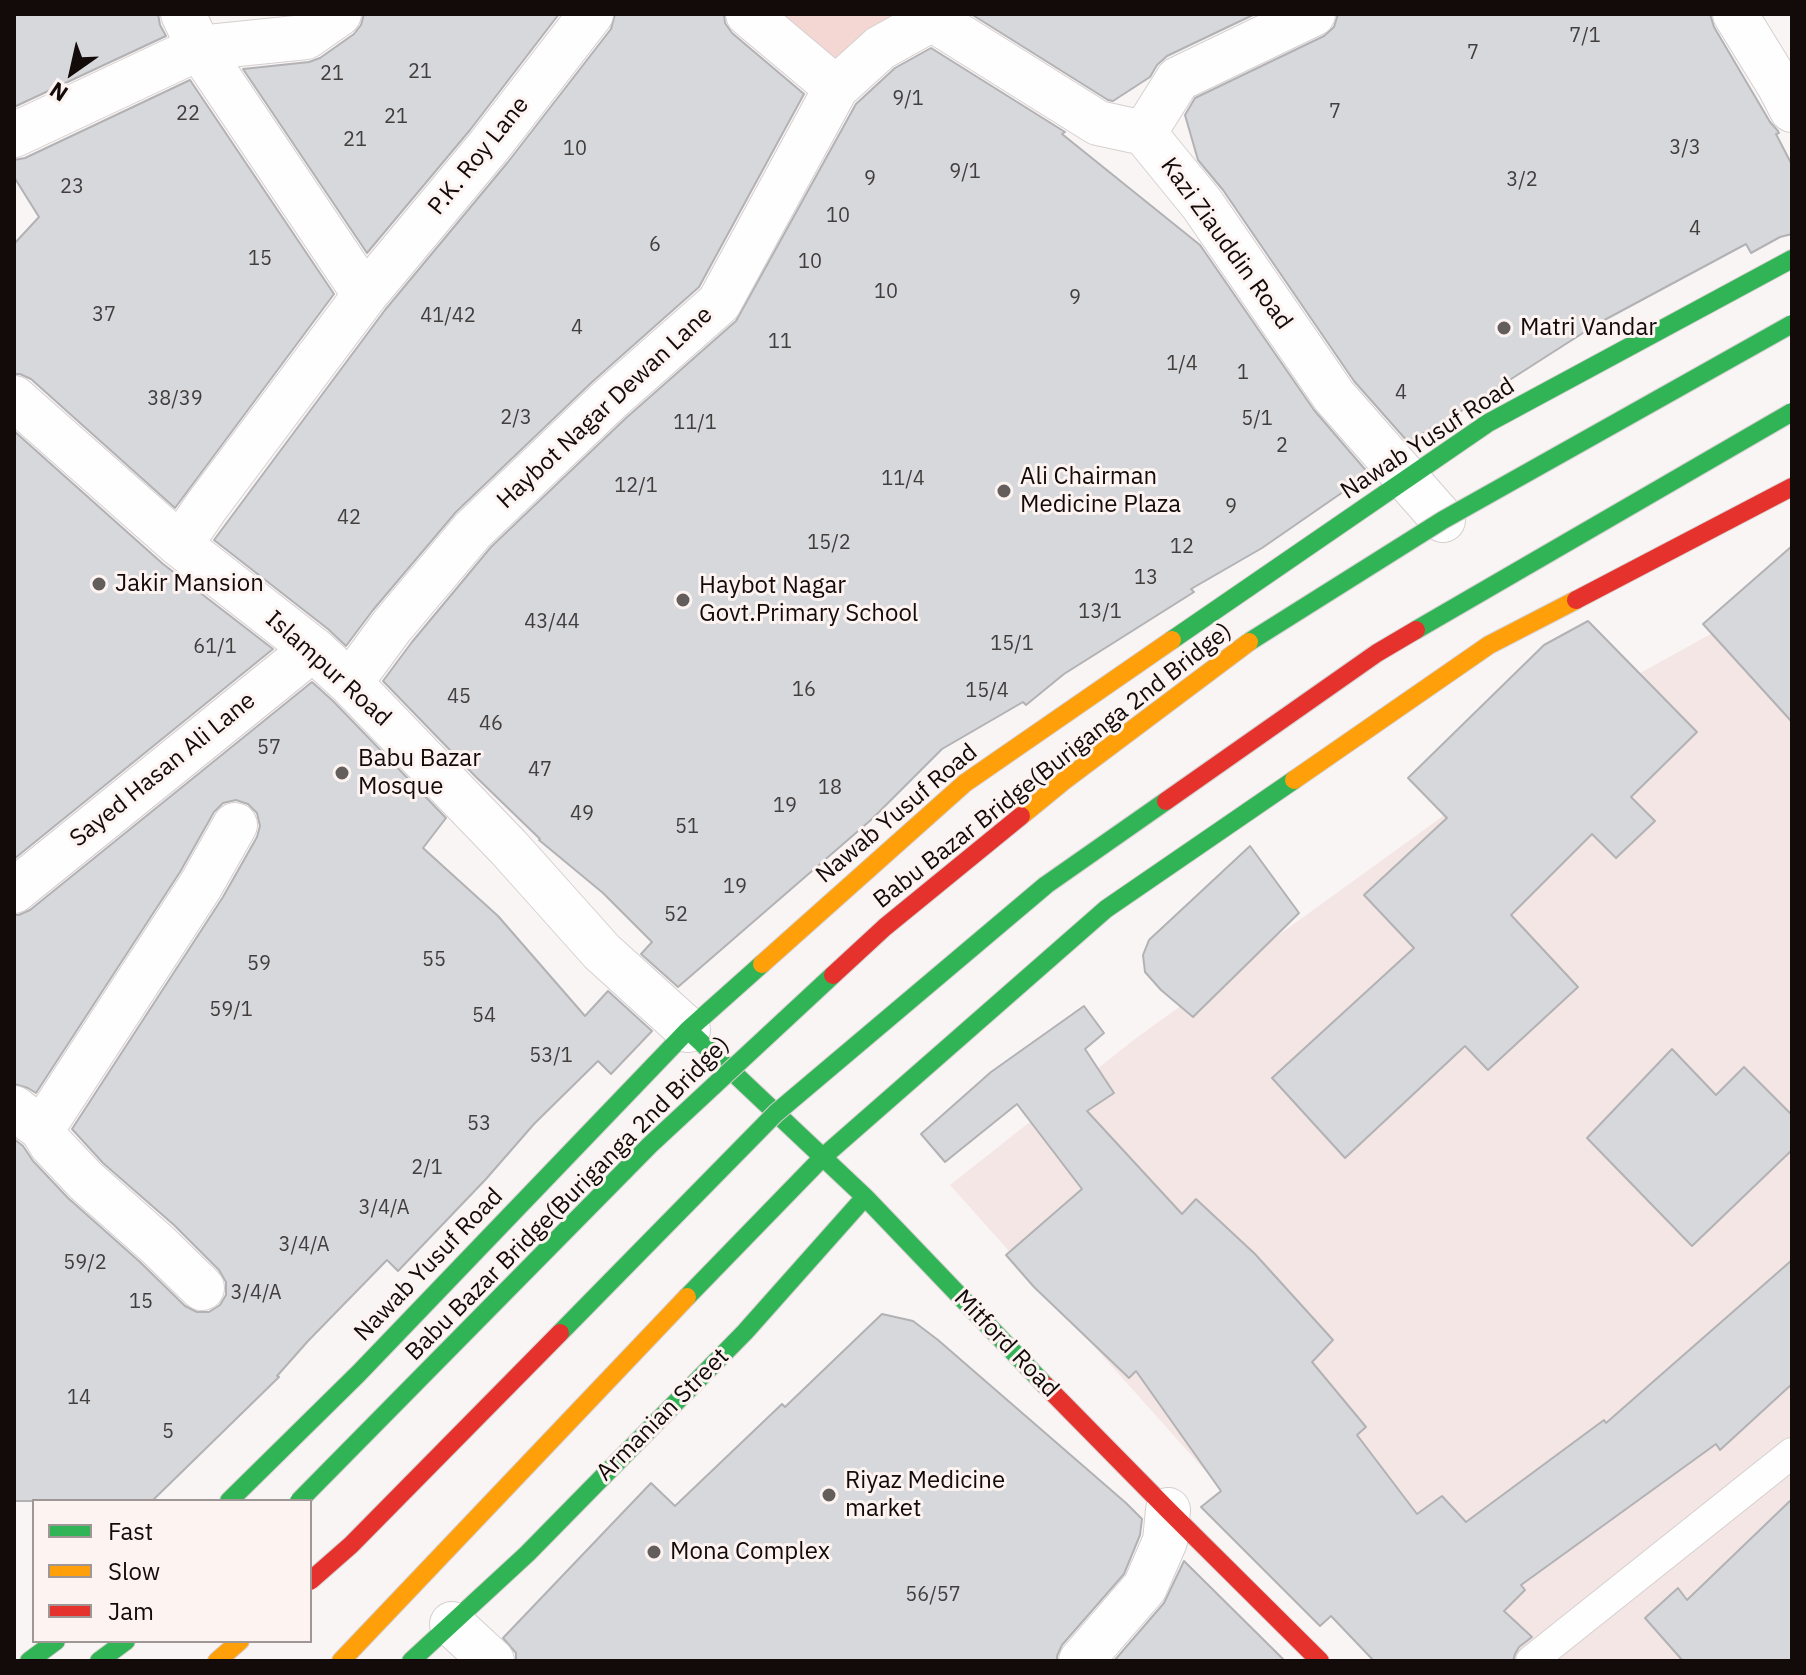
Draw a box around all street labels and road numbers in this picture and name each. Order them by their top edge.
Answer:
street label: P.K. Roy Lane [423,91,535,221]
street label: Kazi Ziauddin Road [1154,153,1298,335]
street label: Haybot Nagar Dewan Lane [491,301,719,515]
street label: Nawab Yusuf Road [1336,372,1520,506]
street label: Islampur Road [259,605,397,733]
street label: Babu Bazar Bridge(Buriganga 2nd Bridge) [868,617,1238,915]
street label: Sayed Hasan Ali Lane [65,686,261,854]
street label: Nawab Yusuf Road [811,738,983,890]
street label: Babu Bazar Bridge(Buriganga 2nd Bridge) [400,1031,736,1367]
street label: Nawab Yusuf Road [349,1183,509,1347]
street label: Mitford Road [948,1284,1064,1404]
street label: Armanian Street [591,1343,735,1487]

